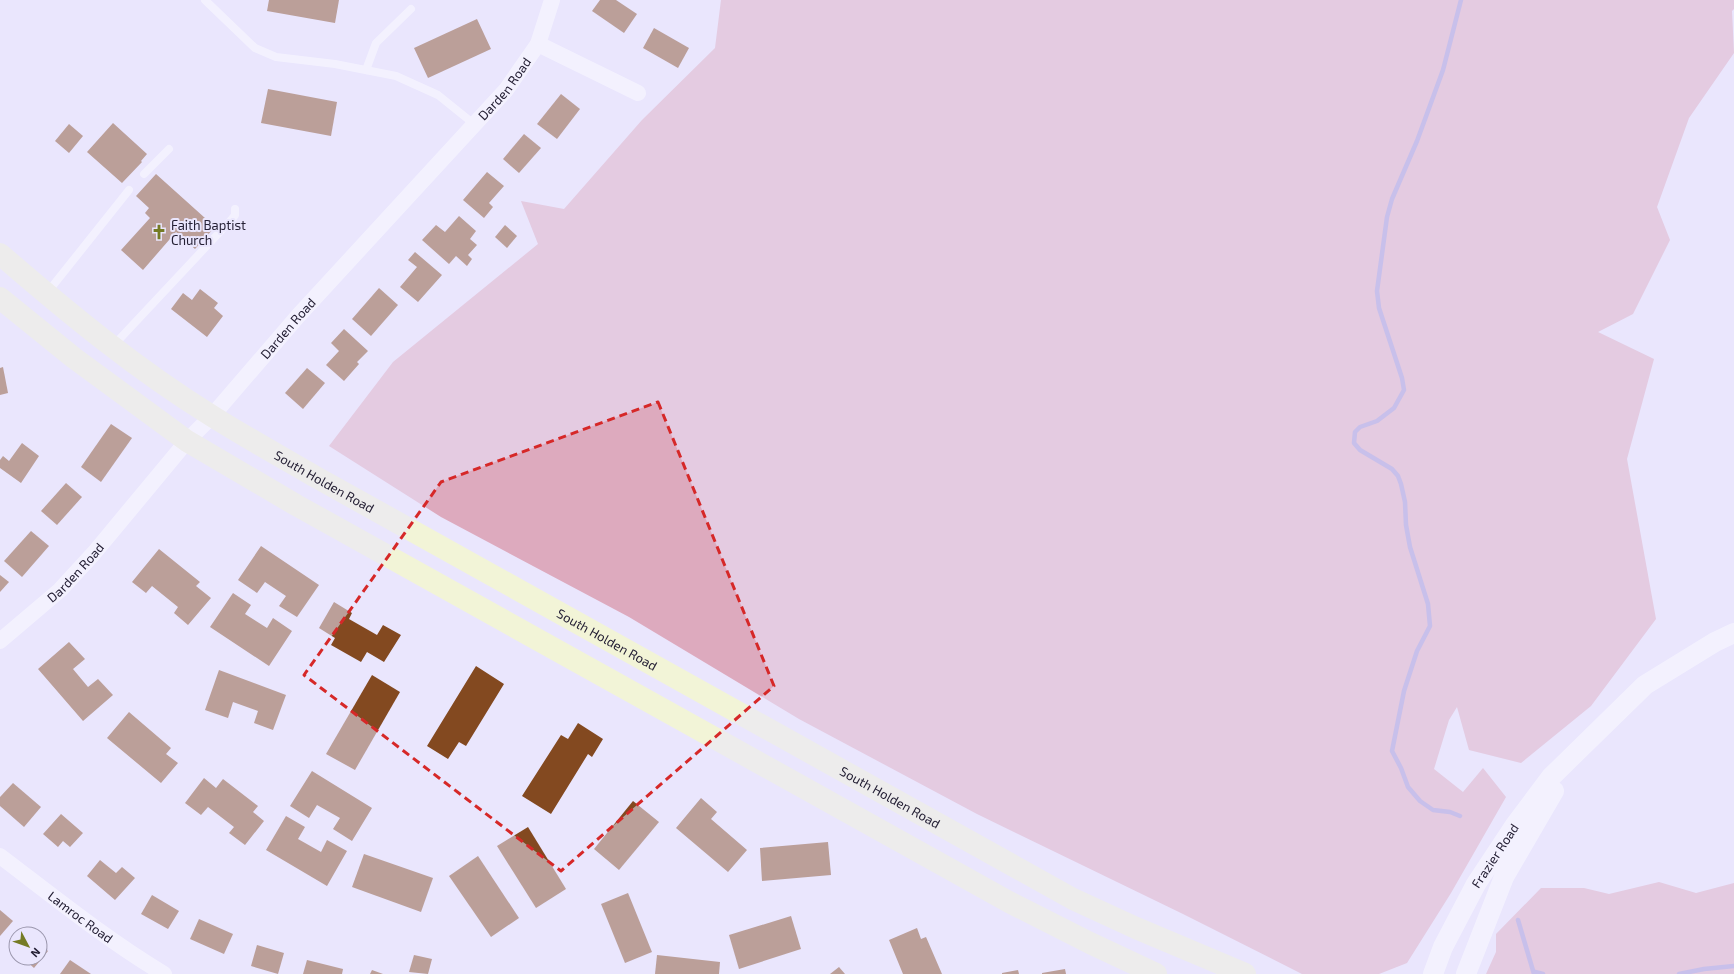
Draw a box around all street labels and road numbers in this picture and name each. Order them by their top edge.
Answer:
street label: Darden Road [474,54,534,123]
street label: Darden Road [257,294,319,362]
street label: South Holden Road [271,447,377,516]
street label: Darden Road [44,540,107,606]
street label: South Holden Road [554,605,660,674]
street label: South Holden Road [837,763,943,831]
street label: Frazier Road [1468,820,1522,891]
street label: Lamroc Road [45,888,116,946]

